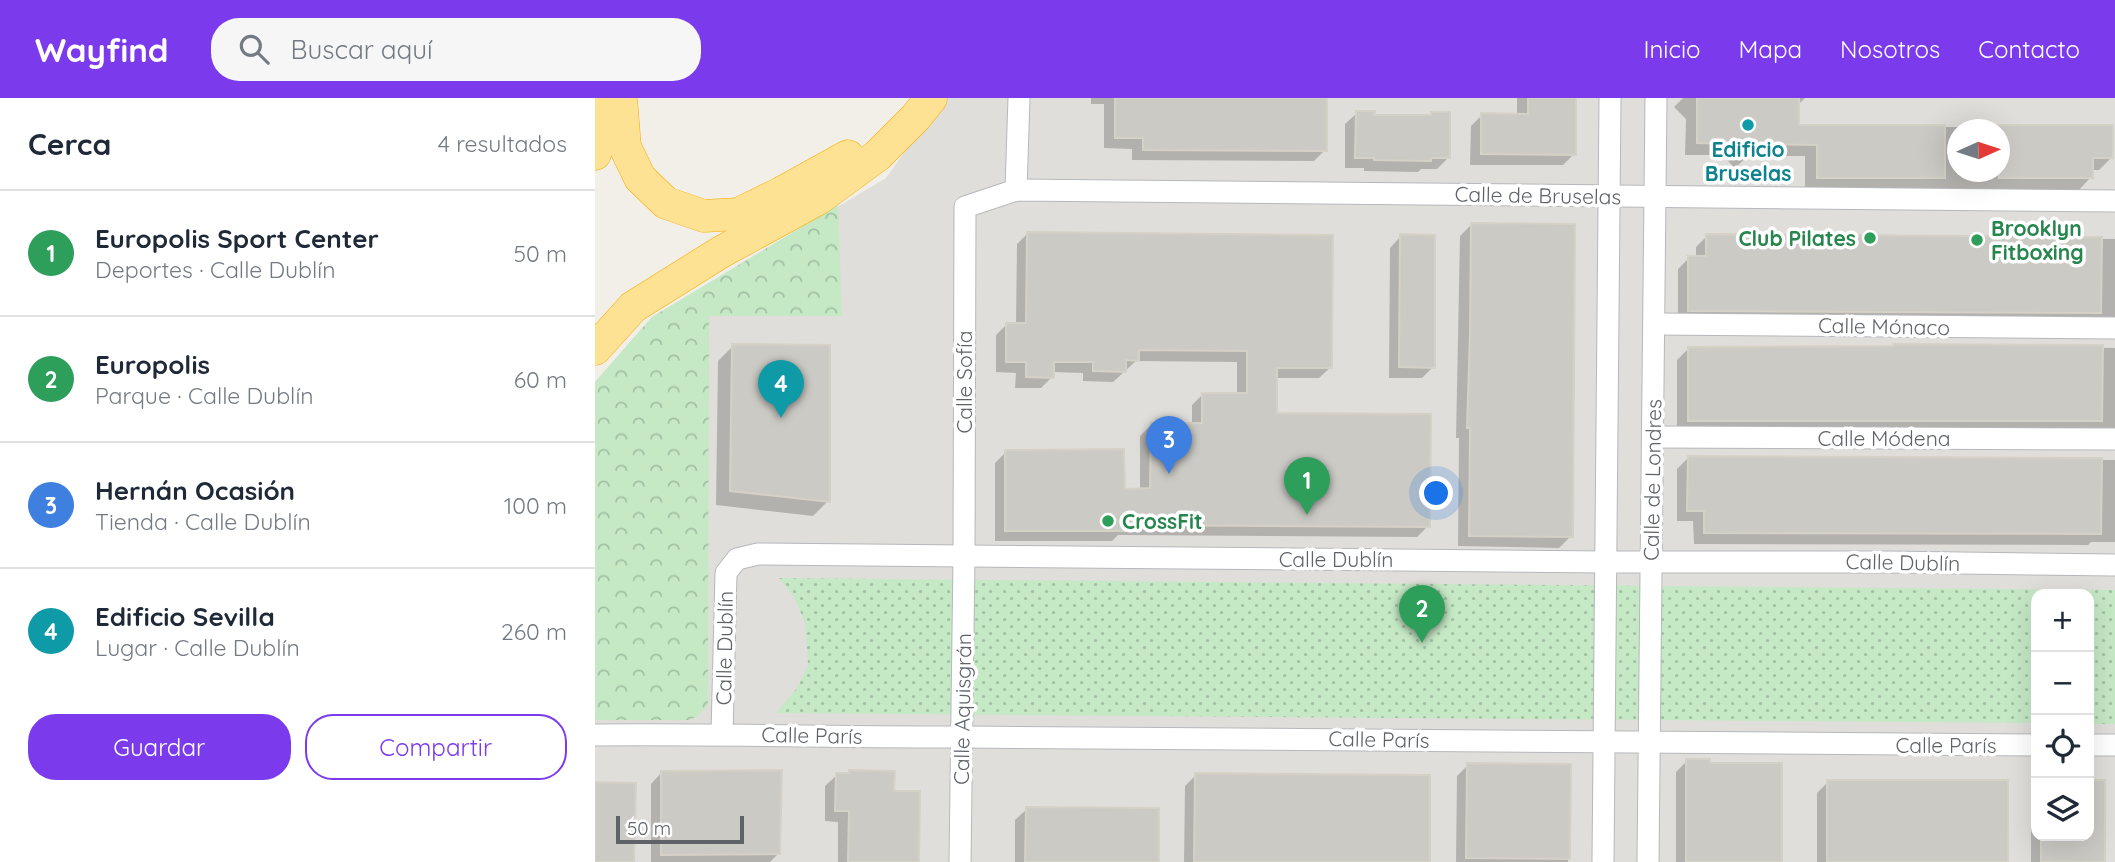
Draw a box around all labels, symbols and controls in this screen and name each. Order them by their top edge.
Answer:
search box [211,18,701,81]
text: Wayfind [35,29,169,70]
icon: search [235,30,273,68]
text: Buscar aquí [291,33,433,66]
text: Inicio [1643,34,1701,64]
text: Mapa [1739,34,1802,64]
text: Nosotros [1840,34,1940,64]
text: Contacto [1978,34,2080,64]
marker: Edificio Bruselas [1740,117,1756,133]
north arrow [1947,119,2010,182]
text: Cerca [28,125,111,163]
text: 4 resultados [438,129,567,158]
place label: Edificio Bruselas [1705,136,1791,186]
street label: Calle de Bruselas [1454,181,1622,209]
place label: Brooklyn Fitboxing [1991,215,2084,265]
text: Europolis Sport Center [95,222,379,255]
place label: Club Pilates [1738,225,1856,251]
marker: Club Pilates [1862,230,1878,246]
marker: Brooklyn Fitboxing [1969,232,1985,248]
text: 1 [47,239,55,268]
text: 50 m [514,239,567,268]
text: Deportes · Calle Dublín [95,255,336,284]
street label: Calle Mónaco [1818,312,1950,340]
street label: Calle Sofía [951,331,977,433]
text: Europolis [95,348,210,381]
pin: 4 [758,360,804,418]
text: 2 [44,365,58,394]
text: 60 m [514,365,567,394]
text: Parque · Calle Dublín [95,381,314,410]
street label: Calle de Londres [1638,399,1666,561]
pin: 3 [1146,416,1192,474]
street label: Calle Módena [1818,425,1951,451]
pin: 1 [1284,457,1330,515]
text: Hernán Ocasión [95,474,295,507]
your location [1419,476,1453,510]
text: 3 [45,491,57,520]
text: 100 m [504,491,567,520]
text: Tienda · Calle Dublín [95,507,311,536]
place label: CrossFit [1122,508,1203,534]
marker: CrossFit [1100,513,1116,529]
street label: Calle Dublín [1279,546,1393,572]
street label: Calle Dublín [1845,548,1961,576]
pin: 2 [1399,585,1445,643]
map controls [2031,589,2094,841]
button: + [2031,589,2094,652]
street label: Calle Dublín [710,590,738,706]
text: Edificio Sevilla [95,600,275,633]
text: 4 [44,617,58,646]
text: 260 m [501,617,567,646]
text: Lugar · Calle Dublín [95,633,300,662]
street label: Calle Aquisgrán [948,633,976,785]
button: − [2031,652,2094,715]
button: Guardar [28,714,291,780]
button: Compartir [305,714,567,780]
button: locate [2031,715,2094,778]
street label: Calle París [761,721,863,749]
street label: Calle París [1328,725,1430,753]
street label: Calle París [1895,732,1997,758]
button: layers [2031,778,2094,841]
scale bar [616,813,744,845]
text: 50 m [627,816,671,840]

